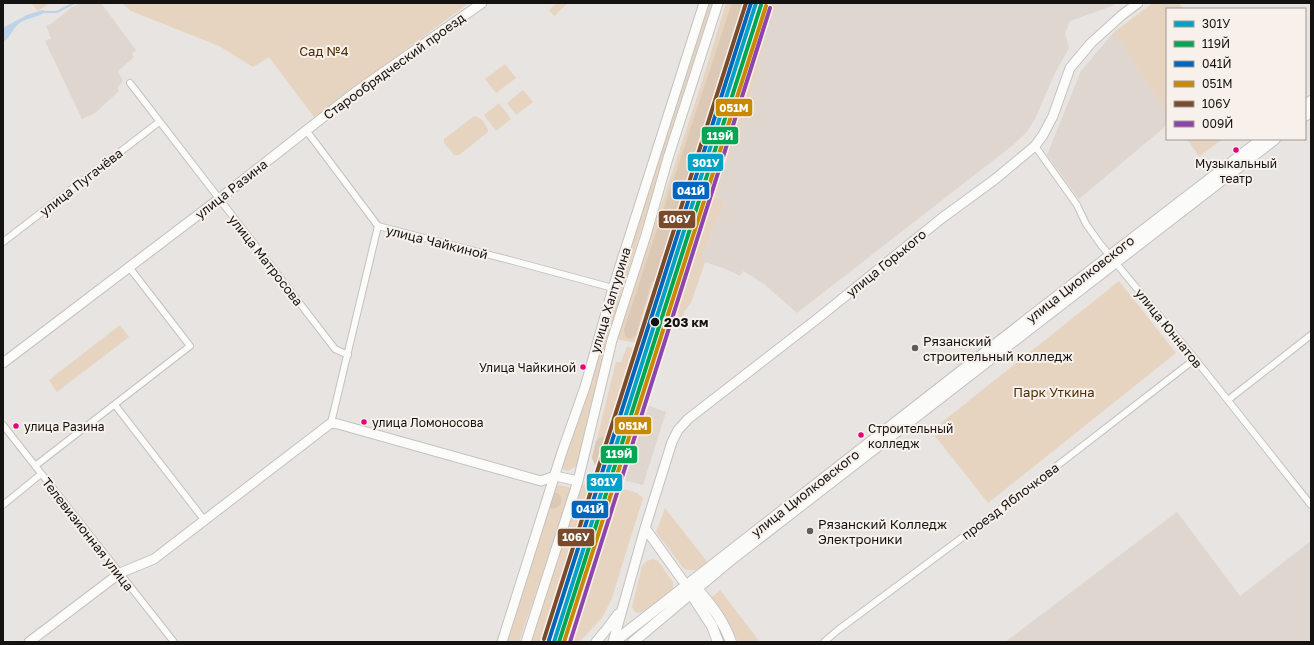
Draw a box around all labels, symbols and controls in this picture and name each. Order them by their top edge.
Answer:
legend [1166,8,1306,140]
street label: Старообрядческий проезд [320,9,468,123]
text: 301У [1202,16,1230,31]
text: 119Й [1202,36,1230,51]
park label: Сад №4 [299,43,349,59]
text: 041Й [1202,56,1232,71]
text: 051М [1202,76,1233,91]
text: 106У [1202,96,1231,111]
line badge: 051М [715,98,753,117]
text: 051М [719,101,749,114]
text: 009Й [1202,116,1233,131]
line badge: 119Й [701,126,739,145]
text: 119Й [707,129,733,142]
street label: улица Пугачёва [36,145,126,219]
marker: Музыкальный театр [1231,145,1241,155]
line badge: 301У [687,153,724,172]
street label: улица Разина [192,156,270,222]
text: 301У [692,156,720,169]
place label: Музыкальный театр [1195,156,1277,186]
line badge: 041Й [672,181,710,200]
text: 041Й [677,184,705,197]
line badge: 106У [658,210,696,229]
street label: улица Матросова [225,211,307,309]
text: 106У [663,212,691,225]
street label: улица Чайкиной [384,222,490,262]
street label: улица Горького [843,226,929,300]
street label: улица Циолковского [1023,232,1137,326]
street label: улица Халтурина [586,245,634,355]
street label: улица Юннатов [1132,285,1206,371]
place label: 203 км [664,314,708,330]
marker: 203 км [649,316,661,328]
place label: Рязанский строительный колледж [923,333,1073,364]
marker: Рязанский строительный колледж [910,343,920,353]
place label: Улица Чайкиной [479,360,576,375]
marker: Улица Чайкиной [578,362,588,372]
park label: Парк Уткина [1013,384,1095,400]
place label: улица Ломоносова [372,415,484,430]
line badge: 051М [614,416,652,435]
marker: улица Ломоносова [359,417,369,427]
place label: улица Разина [24,419,105,434]
text: 051М [618,419,648,432]
marker: улица Разина [11,421,21,431]
place label: Строительный колледж [868,421,953,451]
marker: Строительный колледж [856,430,866,440]
line badge: 119Й [600,445,638,464]
street label: улица Циолковского [748,446,862,540]
text: 119Й [606,447,632,460]
street label: проезд Яблочкова [958,459,1062,543]
line badge: 301У [586,473,623,492]
street label: Телевизионная улица [39,474,137,594]
text: 301У [590,475,618,488]
line badge: 041Й [571,500,609,519]
text: 041Й [576,502,604,515]
place label: Рязанский Колледж Электроники [818,516,948,547]
marker: Рязанский Колледж Электроники [805,526,815,536]
line badge: 106У [557,528,595,547]
text: 106У [562,530,590,543]

